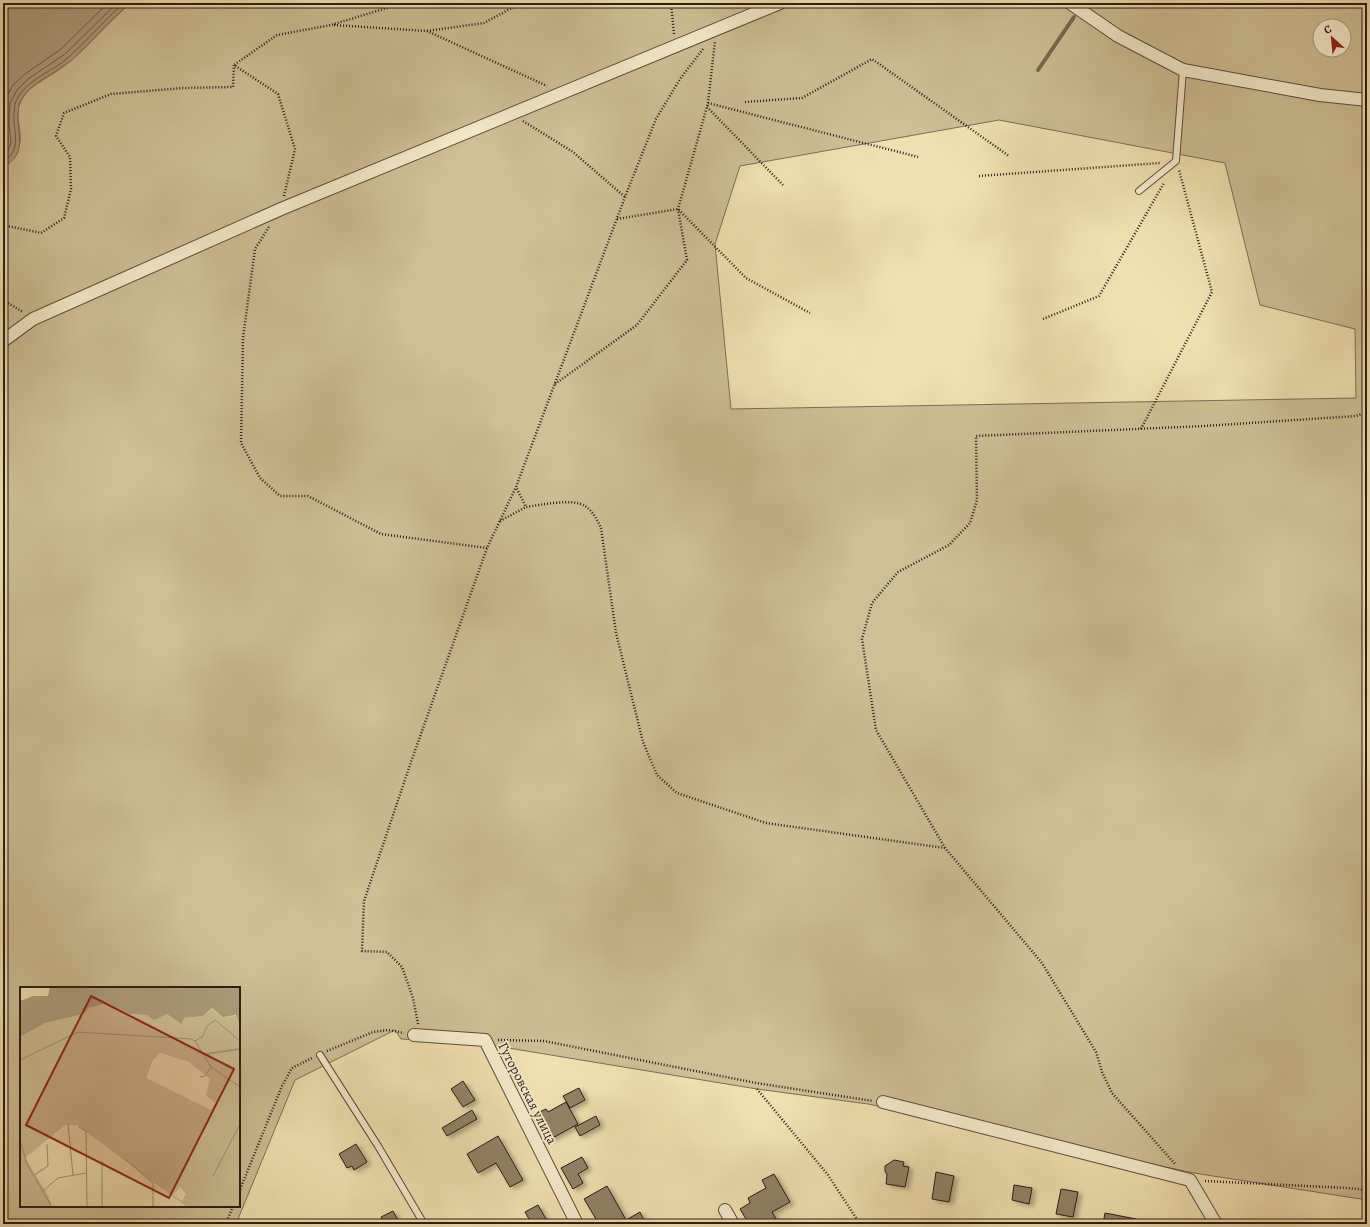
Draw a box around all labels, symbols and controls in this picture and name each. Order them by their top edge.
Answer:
north arrow [1312,18,1352,58]
text: С [1321,21,1334,38]
inset map [20,987,240,1207]
street label: Гуторовская улица [494,1039,562,1148]

